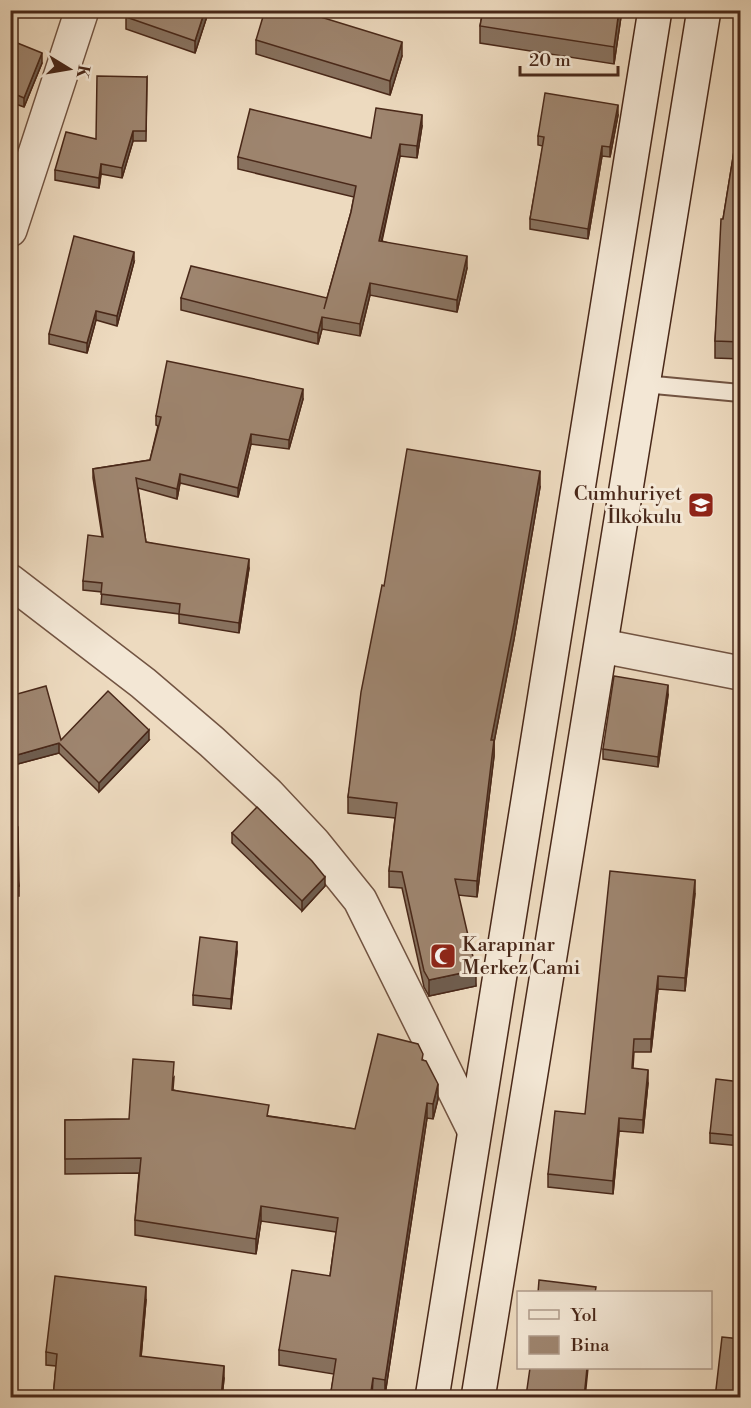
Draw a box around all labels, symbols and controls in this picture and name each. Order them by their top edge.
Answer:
north arrow [39,39,99,99]
scale bar [520,39,618,77]
text: 20 m [529,49,571,72]
text: K [71,63,94,81]
place label: Cumhuriyet İlkokulu [574,482,683,530]
school or university icon: Cumhuriyet İlkokulu [686,490,716,520]
place label: Karapınar Merkez Cami [462,933,581,981]
mosque icon: Karapınar Merkez Cami [428,941,458,971]
legend [517,1291,712,1369]
text: Yol [570,1304,598,1327]
text: Bina [570,1334,610,1357]

